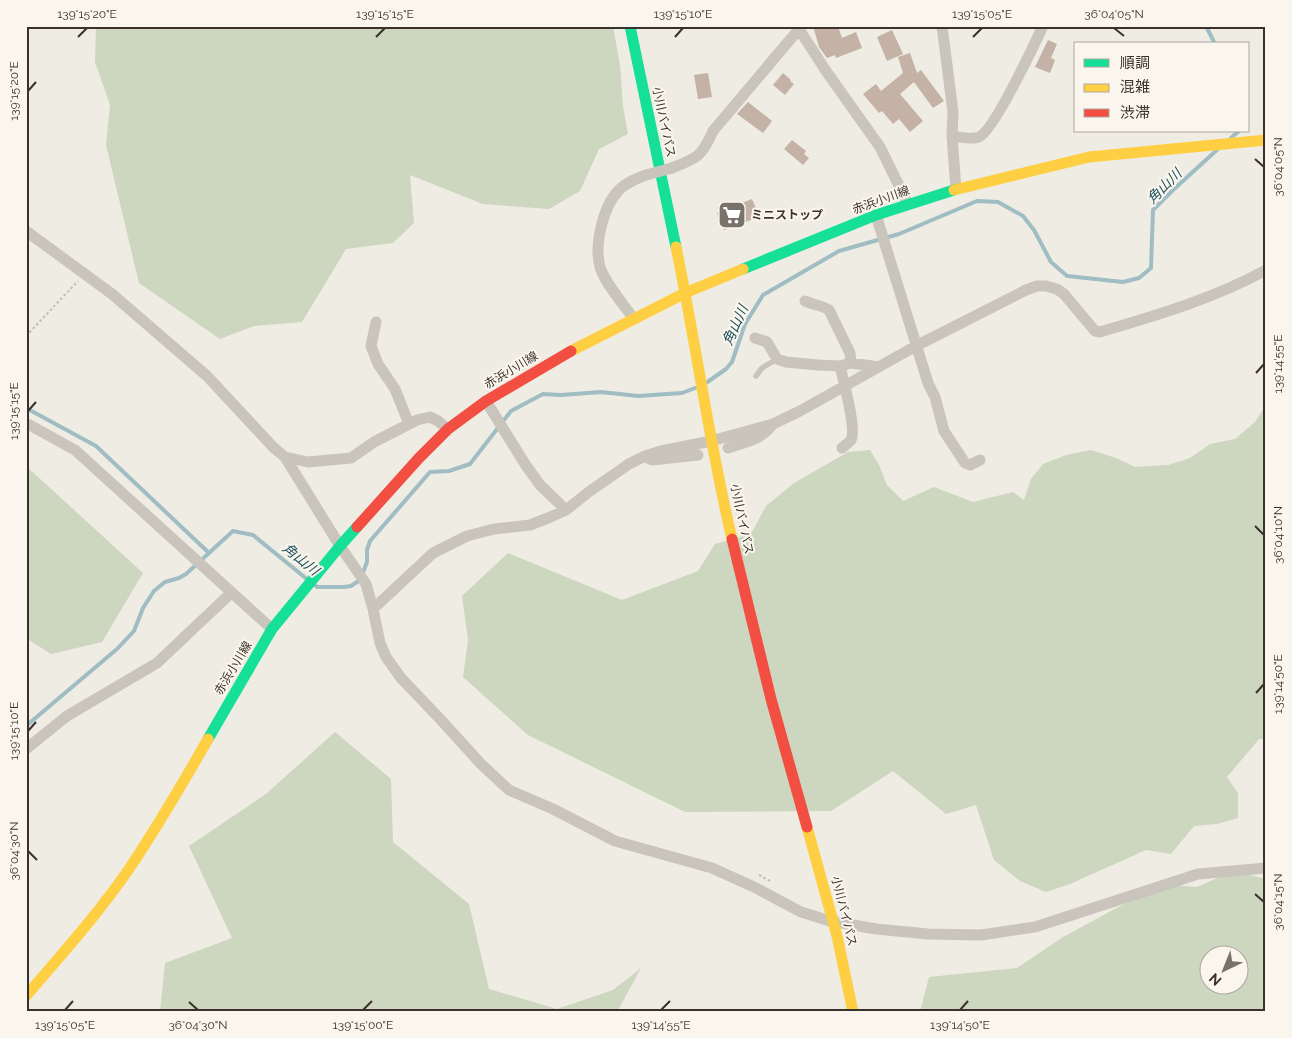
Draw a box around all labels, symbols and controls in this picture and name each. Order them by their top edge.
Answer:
text: 139°15'20"E [57,7,117,21]
text: 139°15'15"E [356,7,414,21]
text: 139°15'10"E [654,7,712,21]
text: 139°15'05"E [952,7,1012,21]
text: 36°04'05"N [1084,7,1144,21]
legend [1074,42,1250,132]
text: 順調 [1120,54,1150,72]
text: 139°15'20"E [7,61,21,121]
text: 混雑 [1120,78,1150,96]
street label: 小川バイパス [650,85,678,159]
text: 渋滞 [1120,104,1150,122]
text: 36°04'05"N [1271,137,1285,197]
water label: 角山川 [1143,164,1186,207]
street label: 赤浜小川線 [850,183,912,217]
supermarket icon: ミニストップ [717,200,747,230]
place label: ミニストップ [751,208,823,222]
water label: 角山川 [719,301,752,347]
text: 139°14'55"E [1271,334,1285,394]
street label: 赤浜小川線 [482,349,540,391]
text: 139°15'15"E [7,382,21,440]
street label: 小川バイパス [728,482,756,556]
text: 36°04'10"N [1271,506,1285,564]
water label: 角山川 [280,540,324,580]
street label: 赤浜小川線 [212,639,254,697]
text: 139°14'50"E [1271,654,1285,714]
text: 139°15'10"E [7,702,21,760]
text: 36°04'30"N [7,821,21,881]
text: 36°04'15"N [1271,873,1285,931]
street label: 小川バイパス [829,874,859,948]
north arrow [1200,946,1250,996]
text: N [1206,970,1224,989]
text: 139°15'05"E [35,1018,95,1032]
text: 36°04'30"N [168,1018,228,1032]
text: 139°15'00"E [333,1018,393,1032]
text: 139°14'55"E [631,1018,691,1032]
text: 139°14'50"E [930,1018,990,1032]

